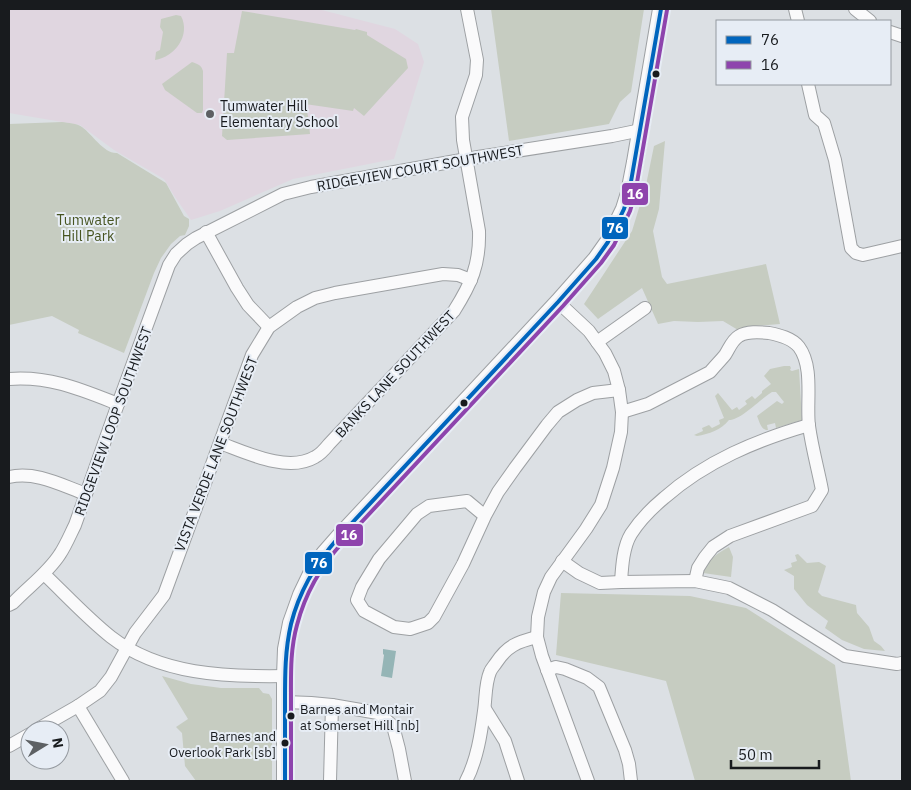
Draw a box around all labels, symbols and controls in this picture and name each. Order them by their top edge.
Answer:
legend [716,20,891,85]
text: 76 [761,30,779,49]
text: 16 [761,55,779,74]
unlabelled marker [651,69,661,79]
place label: Tumwater Hill Elementary School [220,97,338,131]
marker: Tumwater Hill Elementary School [204,108,216,120]
street label: RIDGEVIEW COURT SOUTHWEST [315,141,525,195]
line badge: 16 [621,182,649,206]
text: 16 [627,185,643,203]
park label: Tumwater Hill Park [56,211,120,245]
line badge: 76 [601,216,629,240]
text: 76 [607,219,623,237]
street label: BANKS LANE SOUTHWEST [331,307,459,441]
street label: RIDGEVIEW LOOP SOUTHWEST [70,324,156,518]
street label: VISTA VERDE LANE SOUTHWEST [170,354,262,554]
unlabelled marker [459,398,469,408]
line badge: 16 [335,523,364,547]
text: 16 [341,526,357,544]
line badge: 76 [304,551,333,575]
text: 76 [311,554,327,572]
place label: Barnes and Montair at Somerset Hill [nb] [300,701,419,734]
marker: Barnes and Montair at Somerset Hill [nb] [286,711,296,721]
north arrow [20,720,70,770]
place label: Barnes and Overlook Park [sb] [169,728,276,761]
text: N [48,736,68,749]
marker: Barnes and Overlook Park [sb] [280,738,290,748]
scale bar [731,738,818,770]
text: 50 m [738,745,773,764]

